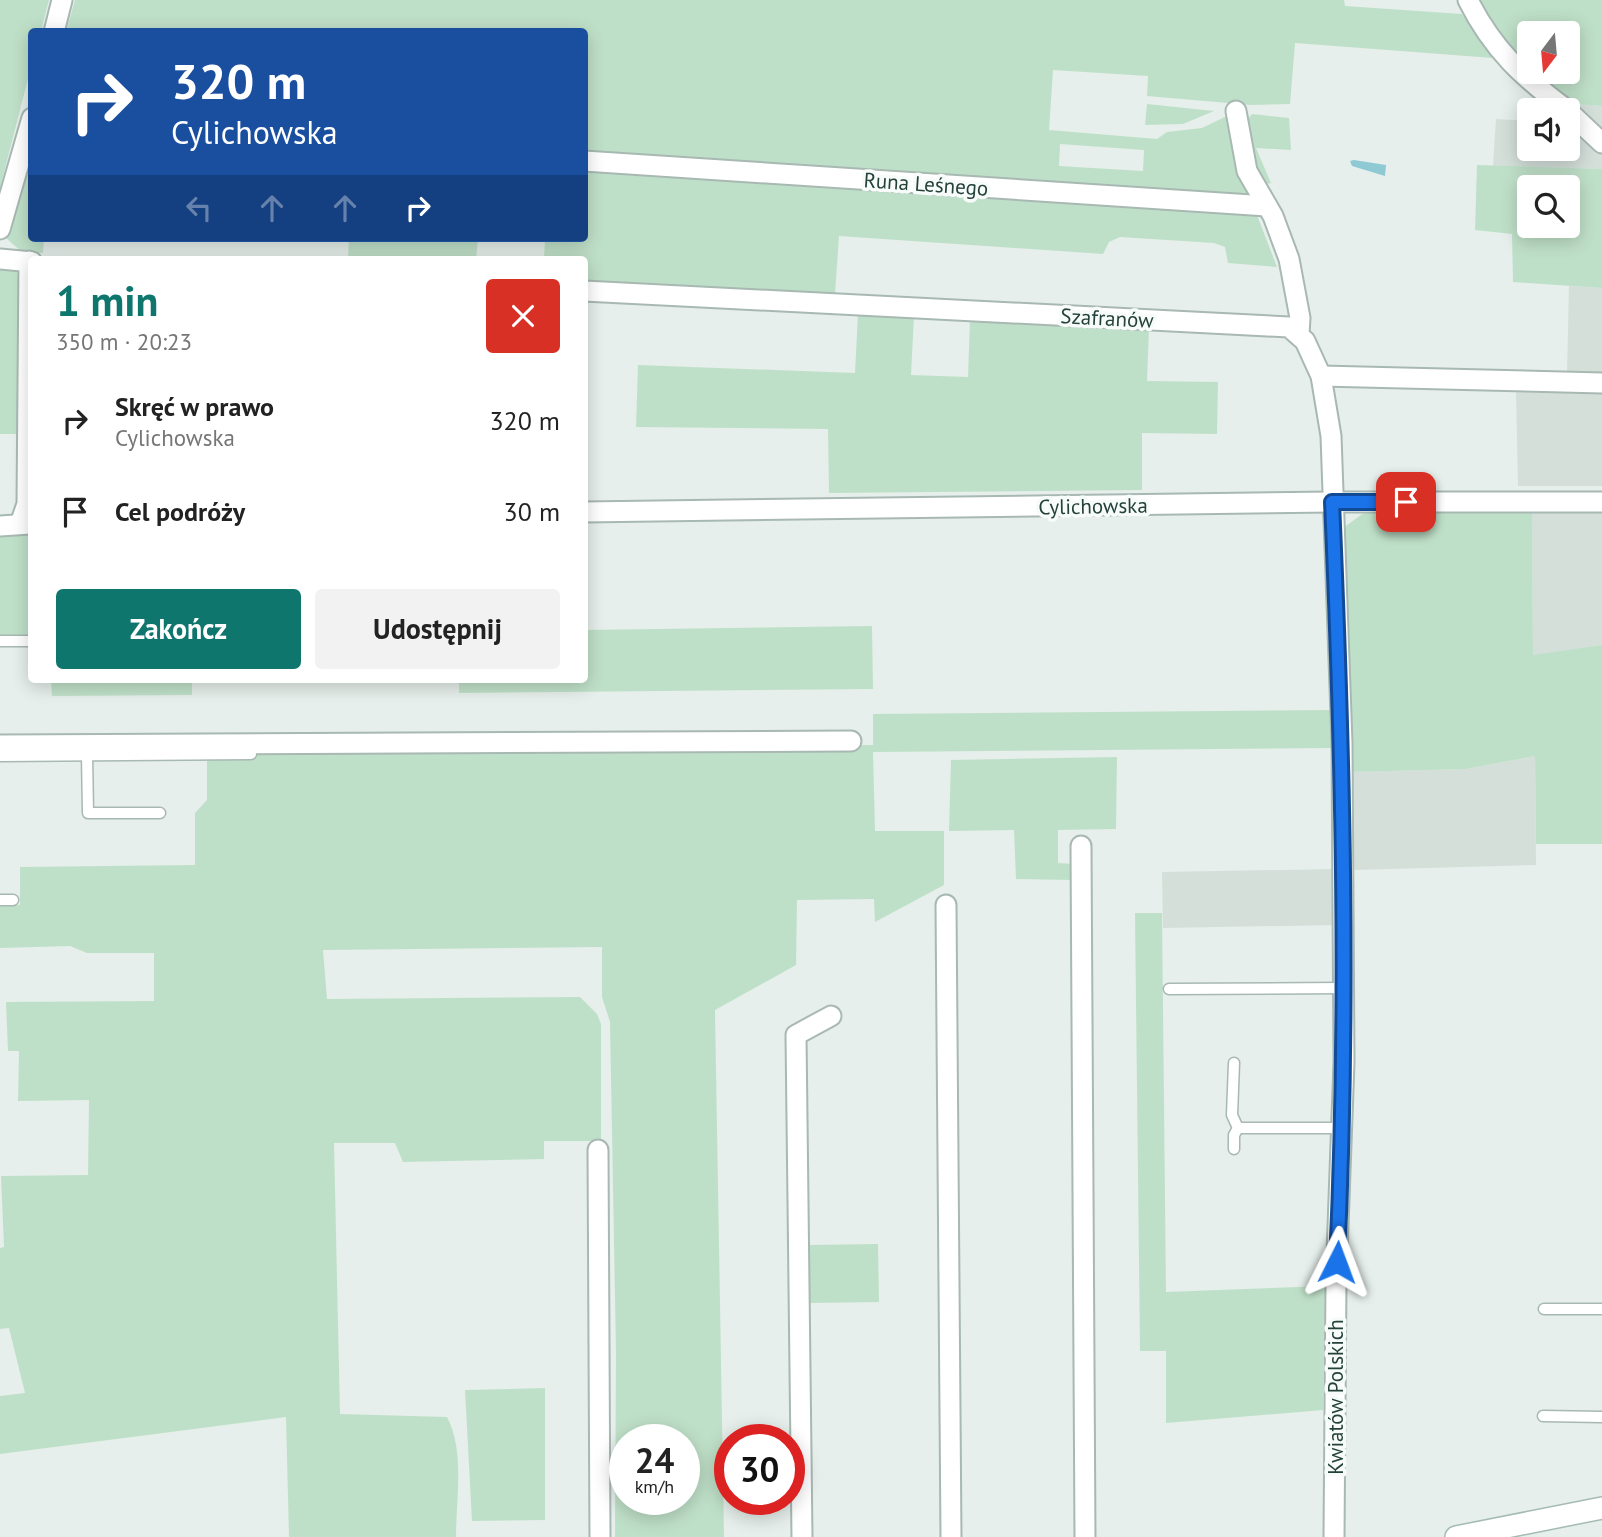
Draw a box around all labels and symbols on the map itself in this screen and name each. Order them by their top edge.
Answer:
north arrow [1517,21,1580,84]
street label: Runa Leśnego [863,166,989,202]
street label: Szafranów [1060,302,1155,334]
pin [1376,472,1436,532]
street label: Cylichowska [1038,492,1148,520]
position arrow [1300,1225,1374,1299]
street label: Kwiatów Polskich [1322,1319,1349,1475]
speed limit sign: 30 [714,1424,805,1515]

